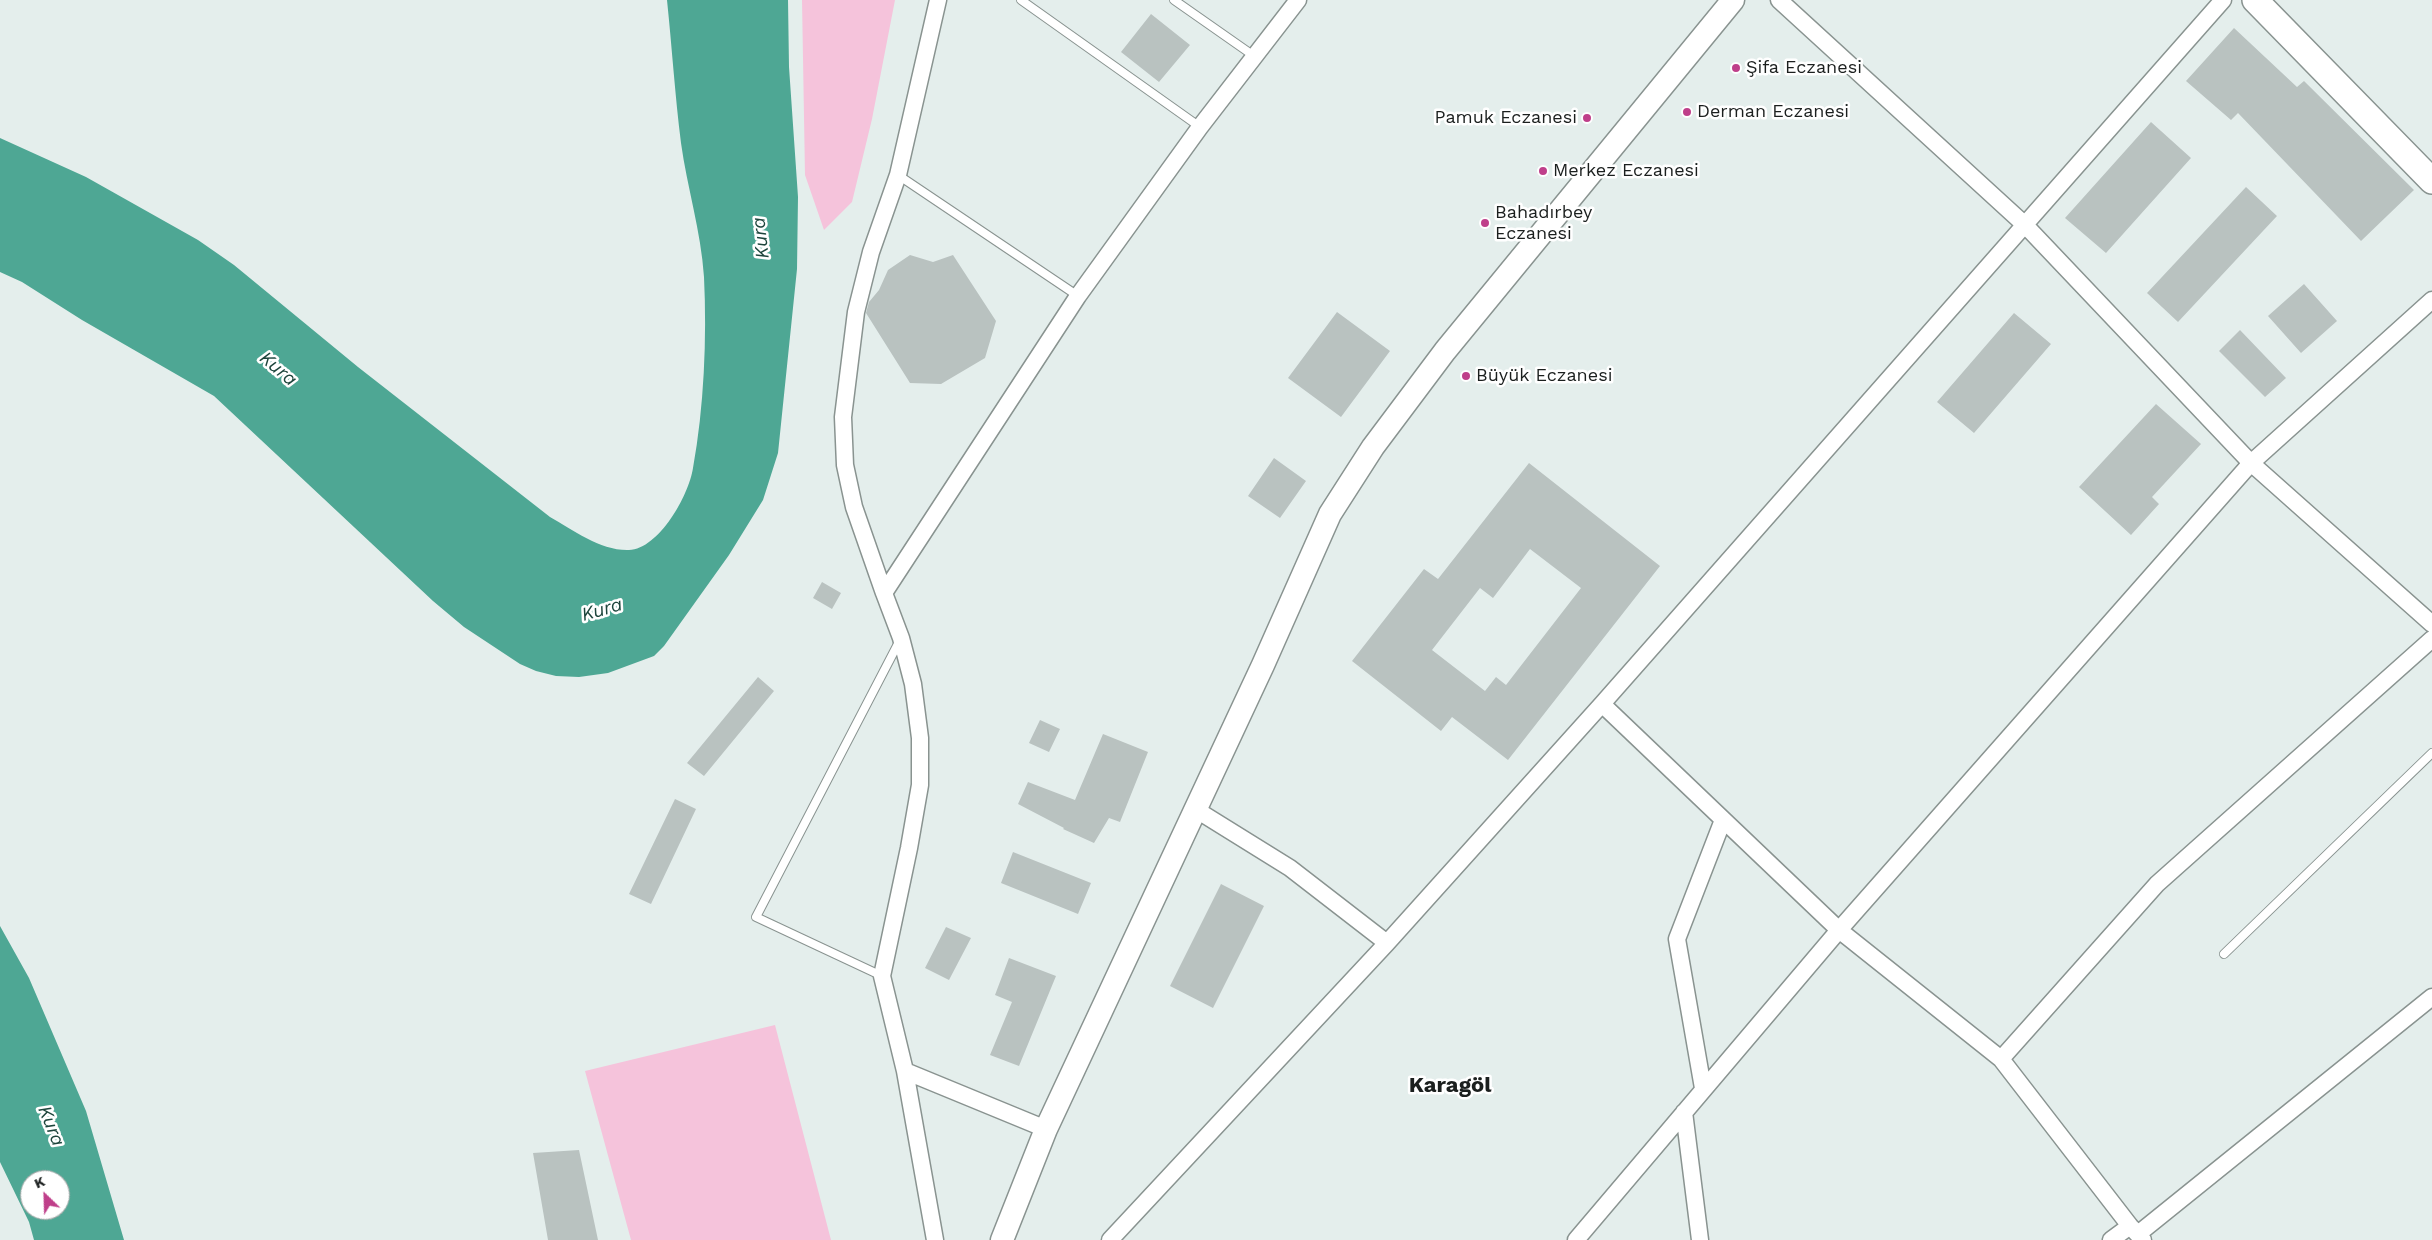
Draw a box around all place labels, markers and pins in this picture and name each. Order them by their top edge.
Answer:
place label: Şifa Eczanesi [1746,57,1862,79]
marker: Şifa Eczanesi [1730,62,1742,74]
place label: Derman Eczanesi [1697,101,1849,123]
marker: Derman Eczanesi [1681,106,1693,118]
place label: Pamuk Eczanesi [1434,107,1577,129]
marker: Pamuk Eczanesi [1581,112,1593,124]
place label: Merkez Eczanesi [1553,160,1699,182]
marker: Merkez Eczanesi [1537,165,1549,177]
place label: Bahadırbey Eczanesi [1495,202,1592,244]
marker: Bahadırbey Eczanesi [1479,217,1491,229]
place label: Büyük Eczanesi [1476,365,1612,387]
marker: Büyük Eczanesi [1460,370,1472,382]

